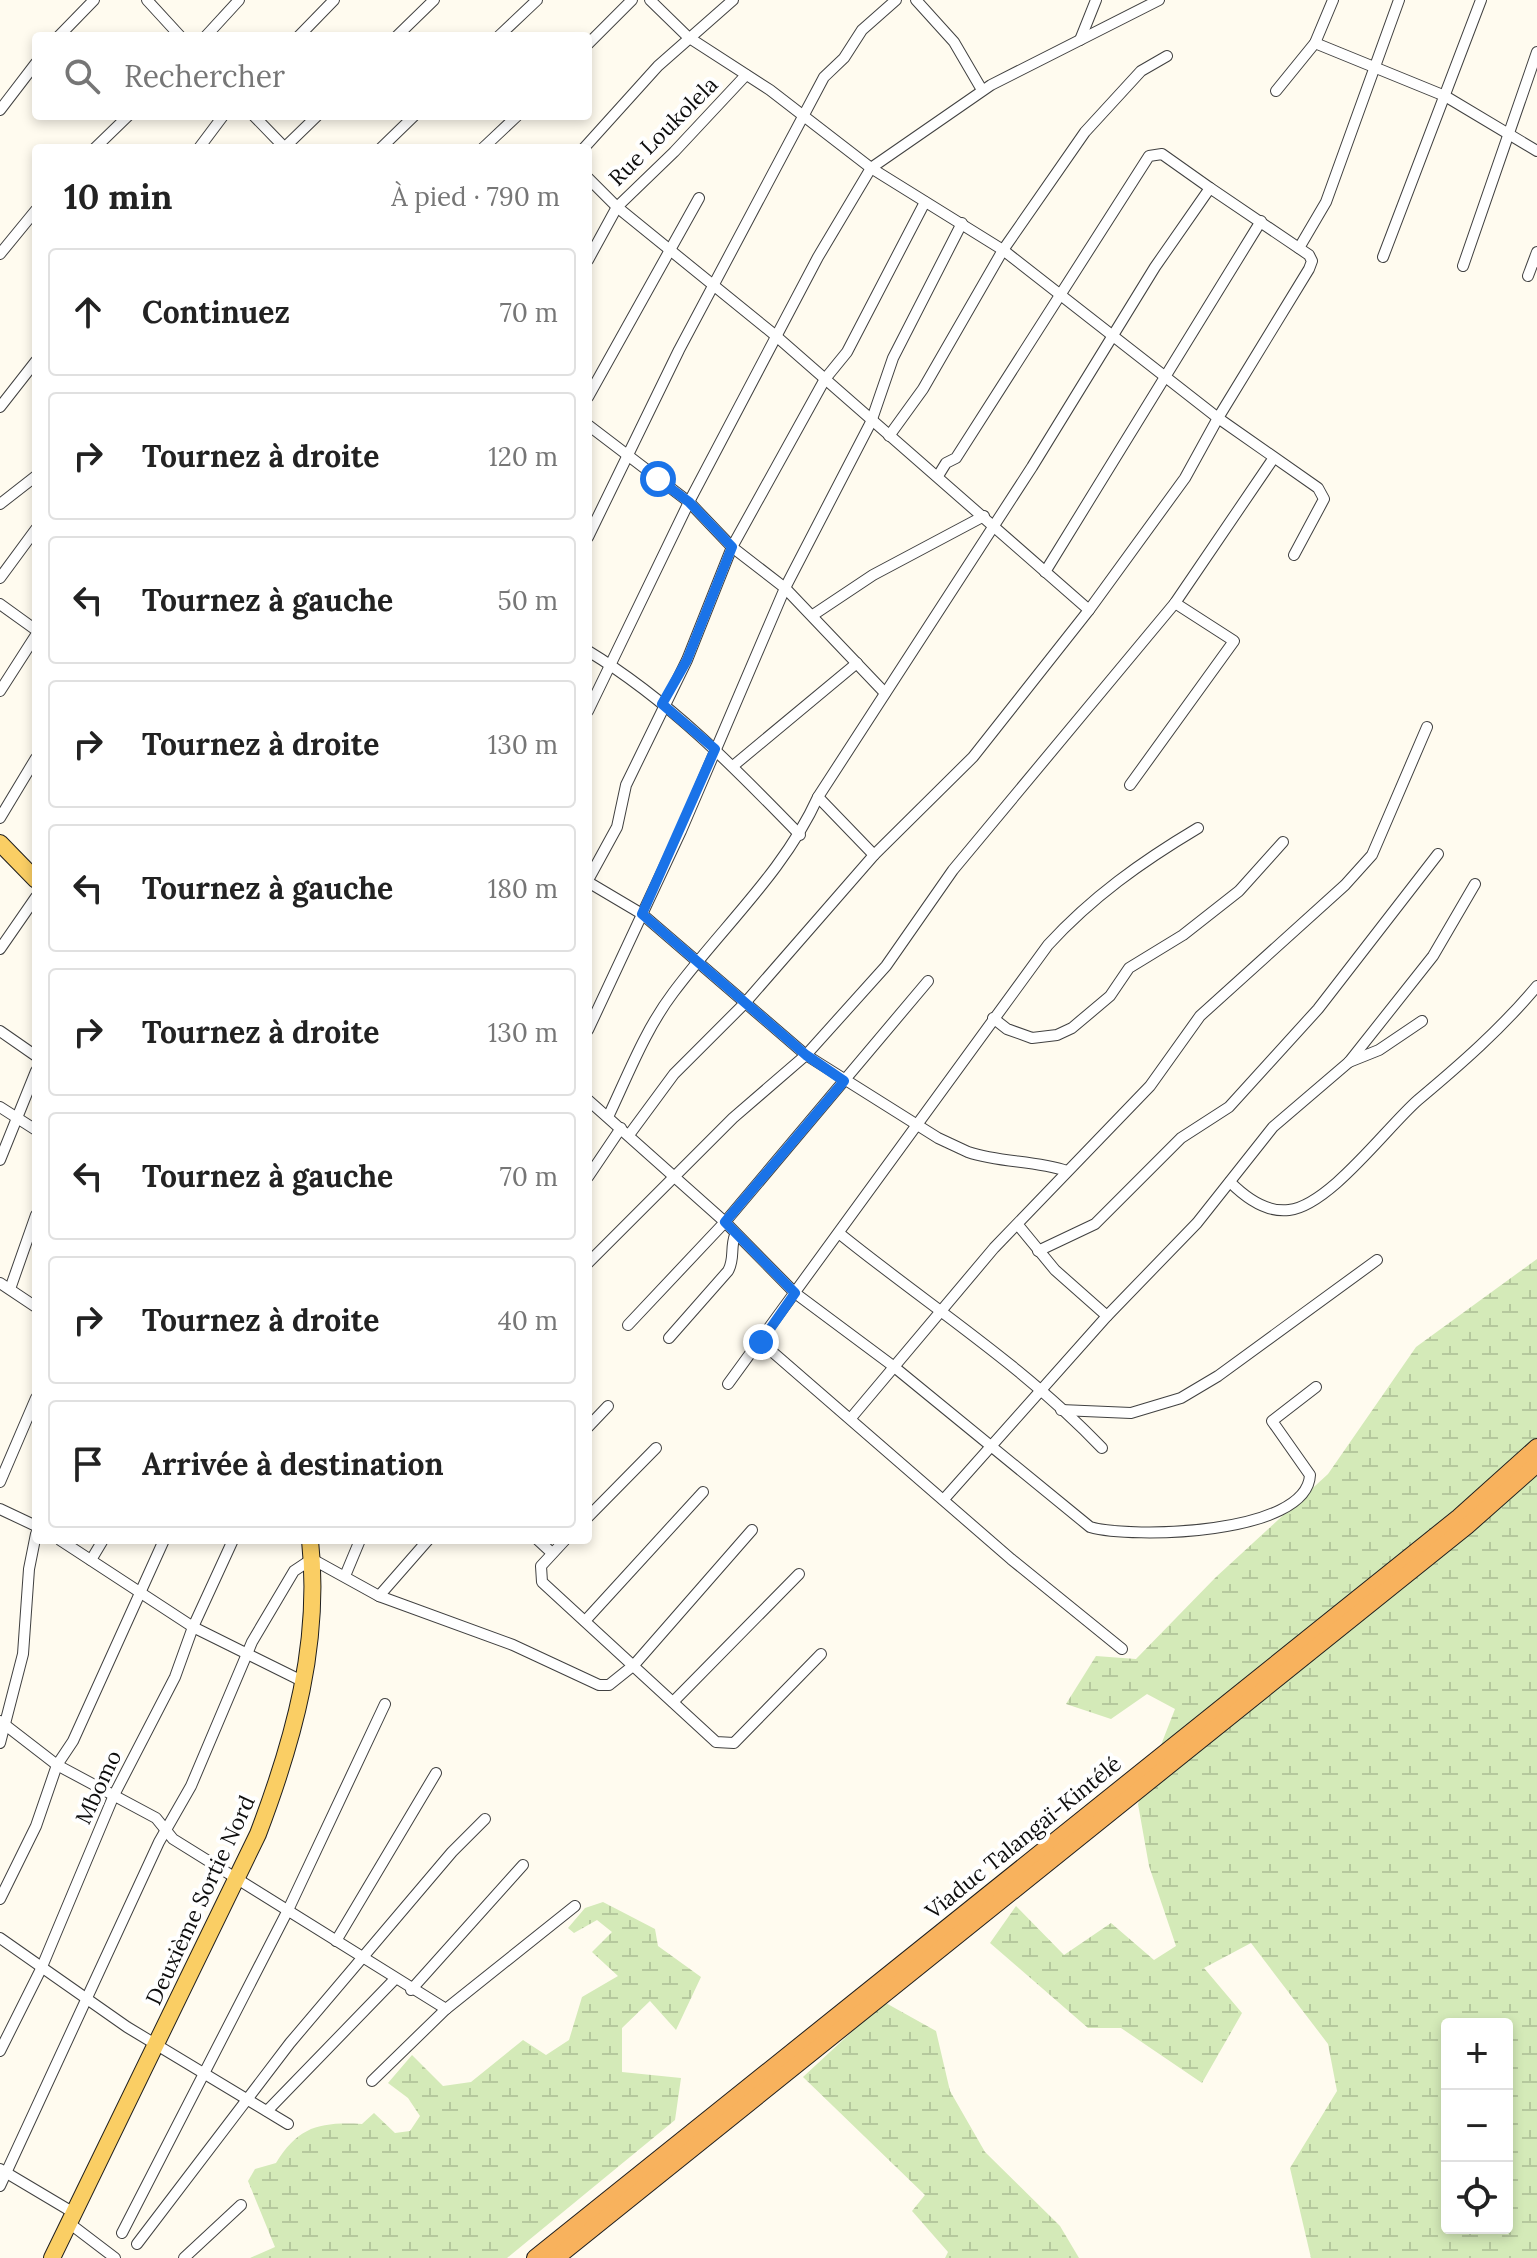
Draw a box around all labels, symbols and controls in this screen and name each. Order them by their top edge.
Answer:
search box [32,32,592,120]
icon: search [60,54,104,98]
text: Rechercher [124,57,285,95]
street label: Rue Loukolela [602,70,724,192]
text: 10 min [64,175,172,218]
text: À pied · 790 m [391,180,560,213]
icon: ahead [66,290,110,334]
text: Continuez [142,293,290,331]
text: 70 m [500,296,558,329]
icon: right [66,434,110,478]
text: Tournez à droite [142,437,379,475]
text: 120 m [488,440,558,473]
route start [640,461,676,497]
icon: left [66,578,110,622]
text: Tournez à gauche [142,581,393,619]
text: 50 m [498,584,558,617]
icon: right [66,722,110,766]
text: Tournez à droite [142,725,379,763]
text: 130 m [488,728,558,761]
icon: left [66,866,110,910]
text: Tournez à gauche [142,869,393,907]
text: 180 m [488,872,558,905]
icon: right [66,1010,110,1054]
text: Tournez à droite [142,1013,379,1051]
text: 130 m [488,1016,558,1049]
icon: left [66,1154,110,1198]
text: Tournez à gauche [142,1157,393,1195]
text: 70 m [500,1160,558,1193]
icon: right [66,1298,110,1342]
text: Tournez à droite [142,1301,379,1339]
text: 40 m [498,1304,558,1337]
route end [743,1324,779,1360]
icon: arrive [66,1442,110,1486]
text: Arrivée à destination [142,1445,444,1483]
street label: Mbomo [69,1746,127,1828]
street label: Viaduc Talangaï-Kintélé [919,1749,1127,1925]
street label: Deuxième Sortie Nord [139,1791,261,2009]
map controls [1441,2018,1513,2234]
button: + [1441,2018,1513,2090]
button: − [1441,2090,1513,2162]
button: locate [1441,2162,1513,2234]

